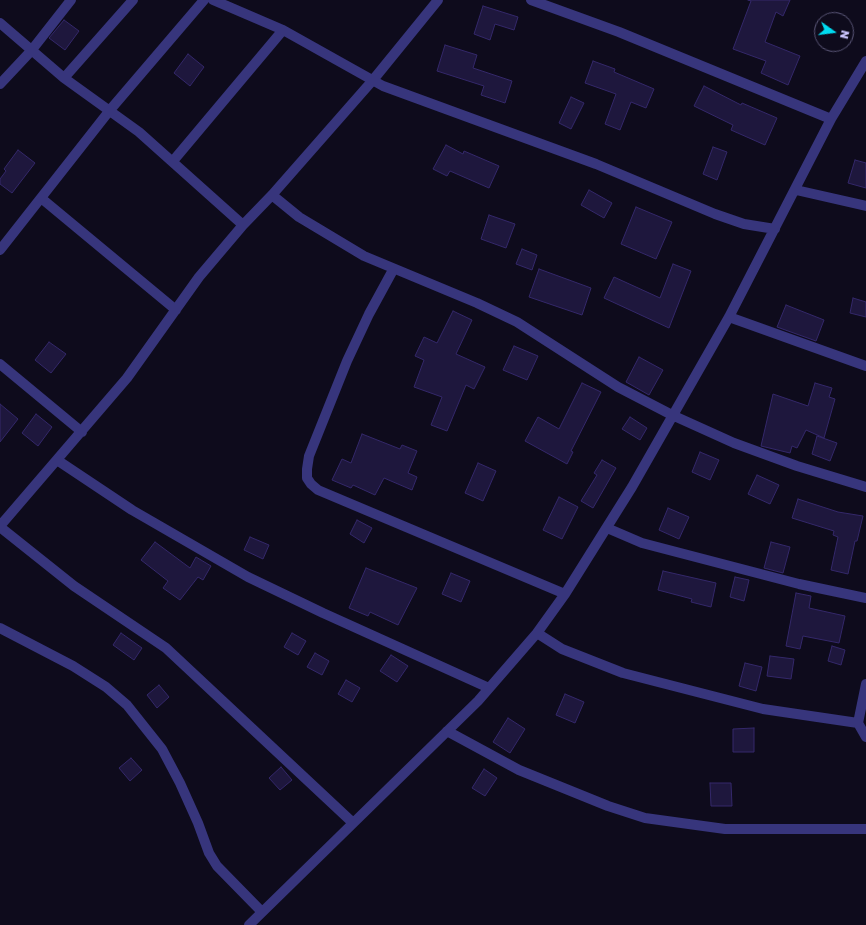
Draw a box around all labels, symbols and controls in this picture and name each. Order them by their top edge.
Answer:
north arrow [814,12,854,52]
text: N [838,29,852,40]

